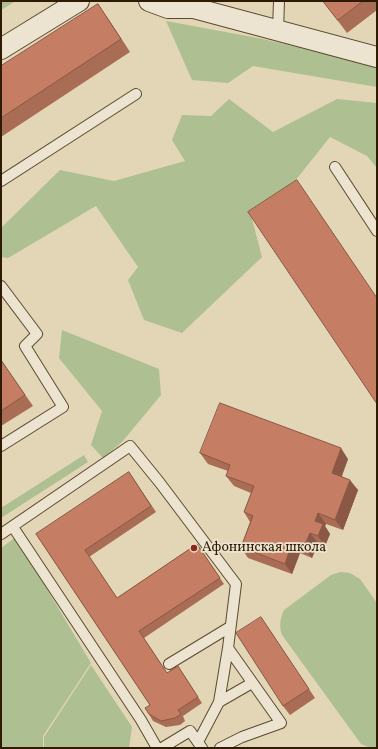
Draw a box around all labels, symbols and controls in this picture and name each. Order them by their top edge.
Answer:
place label: Афонинская школа [202,540,326,556]
marker: Афонинская школа [189,543,199,553]

